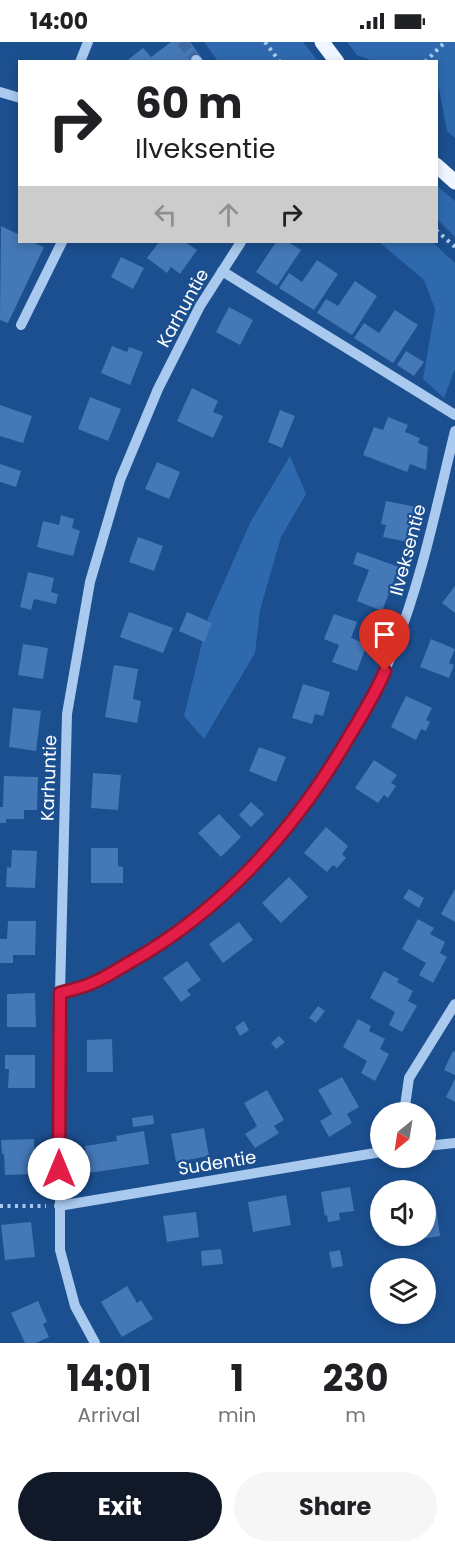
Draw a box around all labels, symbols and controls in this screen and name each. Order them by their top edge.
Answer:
text: 14:00 [30,6,88,37]
text: 60 m [135,74,243,133]
icon: right [36,84,114,162]
text: Ilveksentie [135,130,275,167]
icon: left [149,198,182,231]
icon: ahead [212,198,245,231]
icon: right [275,198,308,231]
street label: Karhuntie [151,264,214,352]
street label: Ilveksentie [383,501,432,598]
pin [359,609,410,671]
icon: arrive [368,618,401,651]
street label: Karhuntie [35,734,62,822]
north arrow [370,1102,436,1168]
map controls [370,1102,436,1324]
position arrow [27,1137,91,1201]
street label: Sudentie [176,1144,258,1181]
button: sound [370,1180,436,1246]
button: layers [370,1258,436,1324]
text: 14:01 [66,1353,152,1404]
text: 1 [230,1353,244,1404]
text: 230 [323,1353,389,1404]
text: Arrival [78,1401,140,1429]
text: min [218,1401,256,1429]
text: m [345,1401,366,1429]
button: Exit [18,1472,222,1541]
button: Share [234,1472,437,1541]

